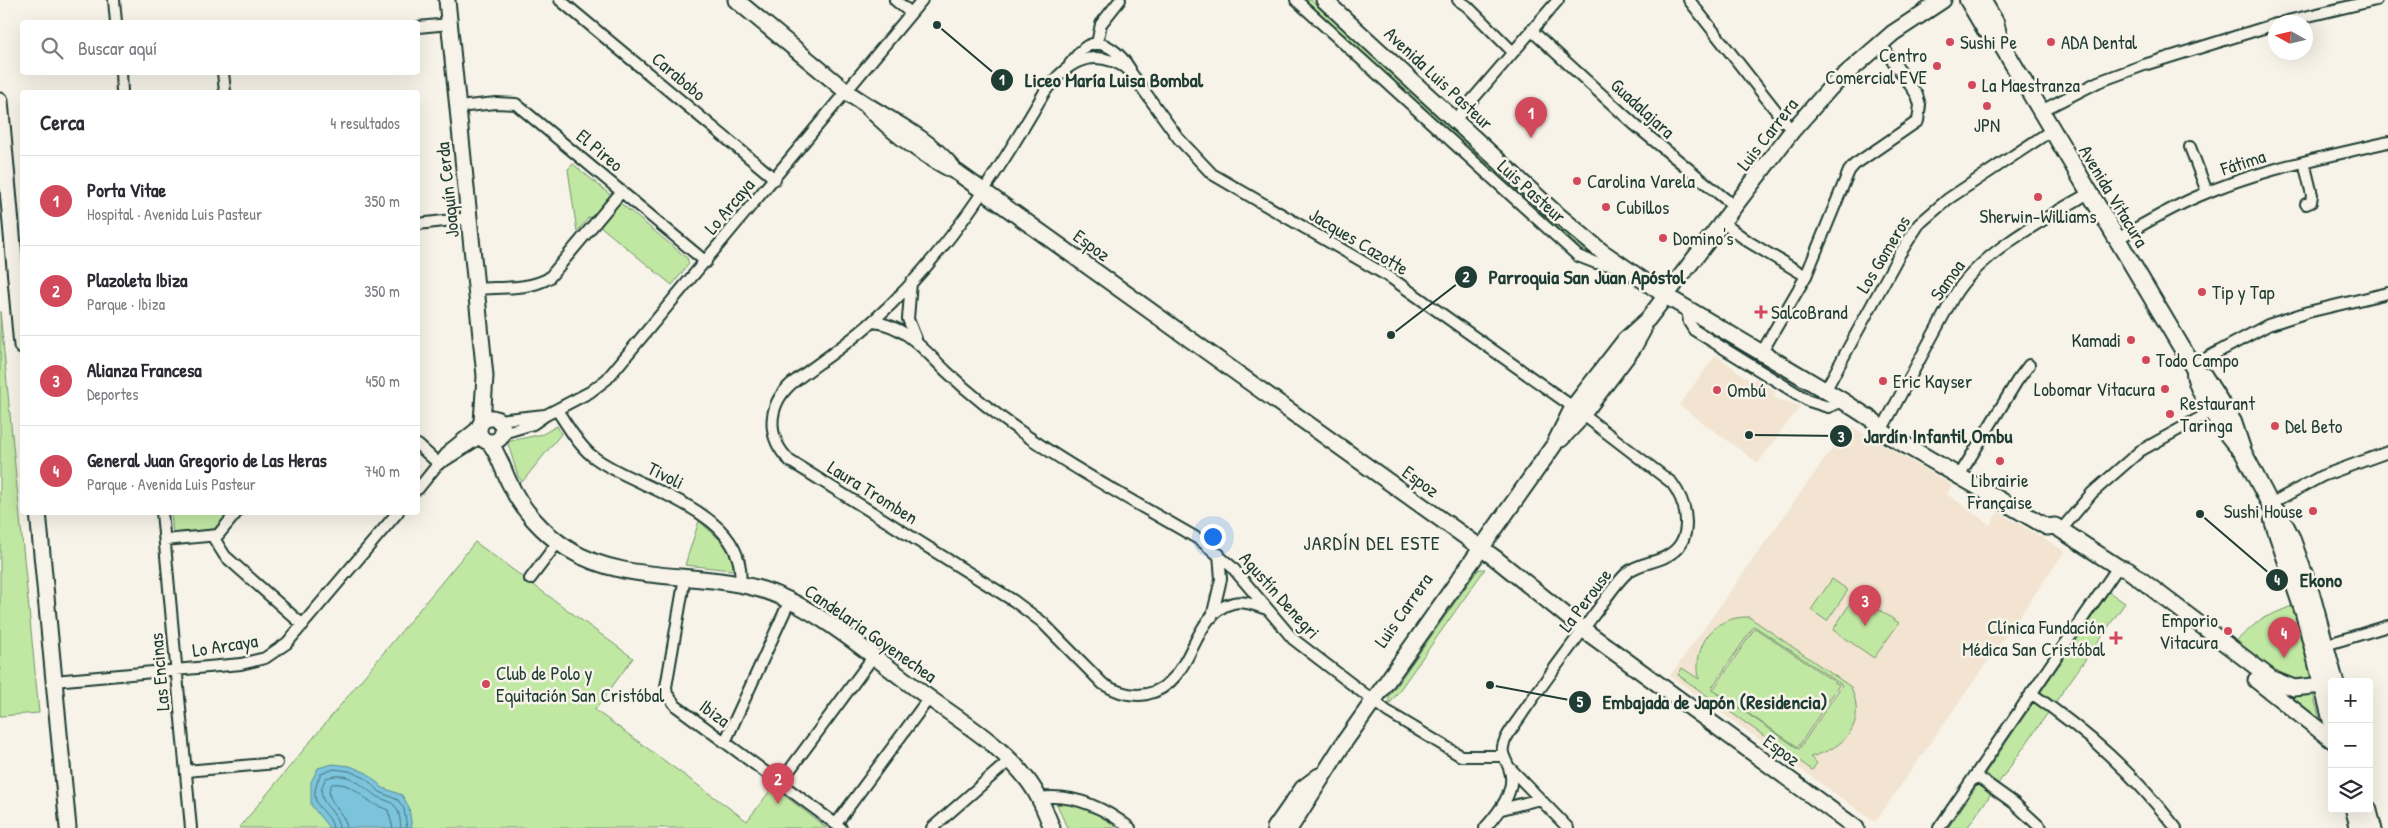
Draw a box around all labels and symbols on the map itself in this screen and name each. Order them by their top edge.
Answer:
north arrow [2268,15,2313,60]
street label: Avenida Luis Pasteur [1379,21,1500,136]
place label: Sushi Pe [1960,29,2017,55]
place label: ADA Dental [2061,29,2138,55]
marker: Sushi Pe [1944,36,1956,48]
marker: ADA Dental [2045,36,2057,48]
place label: Centro Comercial EVE [1825,42,1928,90]
street label: Carabobo [646,46,712,107]
marker: Centro Comercial EVE [1931,60,1943,72]
callout: Liceo María Luisa Bombal [990,63,1213,98]
text: Liceo María Luisa Bombal [1025,66,1204,93]
text: 1 [999,69,1005,90]
street label: Guadalajara [1605,72,1681,144]
place label: La Maestranza [1982,72,2081,98]
marker: La Maestranza [1966,79,1978,91]
street label: Luis Carrera [1730,92,1804,176]
pin: 1 [1515,97,1547,138]
marker: JPN [1981,100,1993,112]
place label: JPN [1974,112,2000,138]
street label: El Pireo [571,123,629,177]
street label: Joaquín Cerda [429,140,465,239]
street label: Avenida Vitacura [2073,140,2155,253]
street label: Fátima [2216,142,2269,182]
street label: Luis Pasteur [1492,153,1572,229]
place label: Carolina Varela [1587,168,1696,194]
street label: Lo Arcaya [698,172,761,240]
marker: Carolina Varela [1571,175,1583,187]
marker: Sherwin-Williams [2032,191,2044,203]
place label: Cubillos [1616,194,1669,220]
street label: Jacques Cazotte [1304,201,1414,281]
marker: Cubillos [1600,201,1612,213]
place label: Sherwin-Williams [1980,203,2096,229]
street label: Los Gomeros [1850,210,1916,298]
street label: Espoz [1068,223,1116,267]
place label: Domino's [1673,225,1734,251]
marker: Domino's [1657,232,1669,244]
street label: Samoa [1924,254,1971,306]
callout: Parroquia San Juan Apóstol [1453,260,1695,295]
text: Parroquia San Juan Apóstol [1489,263,1686,291]
text: 2 [1462,266,1470,287]
place label: Tip y Tap [2212,279,2275,305]
marker: Tip y Tap [2196,286,2208,298]
place label: SalcoBrand [1771,299,1848,325]
marker: SalcoBrand [1755,306,1767,318]
place label: Kamadi [2072,327,2121,353]
marker: Kamadi [2125,334,2137,346]
place label: Todo Campo [2156,347,2239,373]
marker: Todo Campo [2140,354,2152,366]
place label: Eric Kayser [1893,368,1973,394]
marker: Eric Kayser [1877,375,1889,387]
place label: Lobomar Vitacura [2034,376,2156,402]
place label: Ombú [1727,377,1766,403]
marker: Lobomar Vitacura [2159,383,2171,395]
marker: Ombú [1711,384,1723,396]
place label: Restaurant Taringa [2180,390,2255,438]
marker: Restaurant Taringa [2164,408,2176,420]
place label: Del Beto [2285,413,2343,439]
callout: Jardín Infantil Ombu [1829,419,2022,454]
marker: Del Beto [2269,420,2281,432]
text: Jardín Infantil Ombu [1864,422,2013,449]
text: 3 [1838,426,1845,447]
street label: Laura Tromben [823,454,923,530]
street label: Tivoli [643,455,689,495]
marker: Librairie Française [1994,455,2006,467]
street label: Espoz [1397,459,1445,503]
place label: Librairie Française [1967,467,2033,515]
place label: Sushi House [2224,498,2303,524]
marker: Sushi House [2307,505,2319,517]
your location [1200,524,1226,550]
district label: JARDÍN DEL ESTE [1303,529,1441,556]
street label: Agustín Denegri [1234,546,1326,644]
callout: Ekono [2264,562,2352,597]
street label: La Perouse [1553,563,1618,637]
text: Ekono [2300,566,2342,593]
street label: Luis Carrera [1368,567,1438,652]
text: 4 [2274,569,2280,590]
street label: Candelaria Goyenechea [800,578,943,689]
pin: 3 [1849,585,1881,626]
place label: Emporio Vitacura [2159,607,2219,655]
place label: Clínica Fundación Médica San Cristóbal [1962,614,2106,662]
pin: 4 [2268,617,2300,658]
marker: Emporio Vitacura [2222,625,2234,637]
street label: Lo Arcaya [190,627,260,663]
marker: Clínica Fundación Médica San Cristóbal [2109,631,2123,645]
street label: Las Encinas [143,632,175,712]
place label: Club de Polo y Equitación San Cristóbal [496,660,665,708]
marker: Club de Polo y Equitación San Cristóbal [480,678,492,690]
callout: Embajada de Japón (Residencia) [1568,684,1838,719]
text: Embajada de Japón (Residencia) [1602,688,1828,716]
text: 5 [1577,691,1584,712]
street label: Ibiza [694,693,736,733]
street label: Espoz [1758,728,1806,772]
pin: 2 [762,763,794,804]

